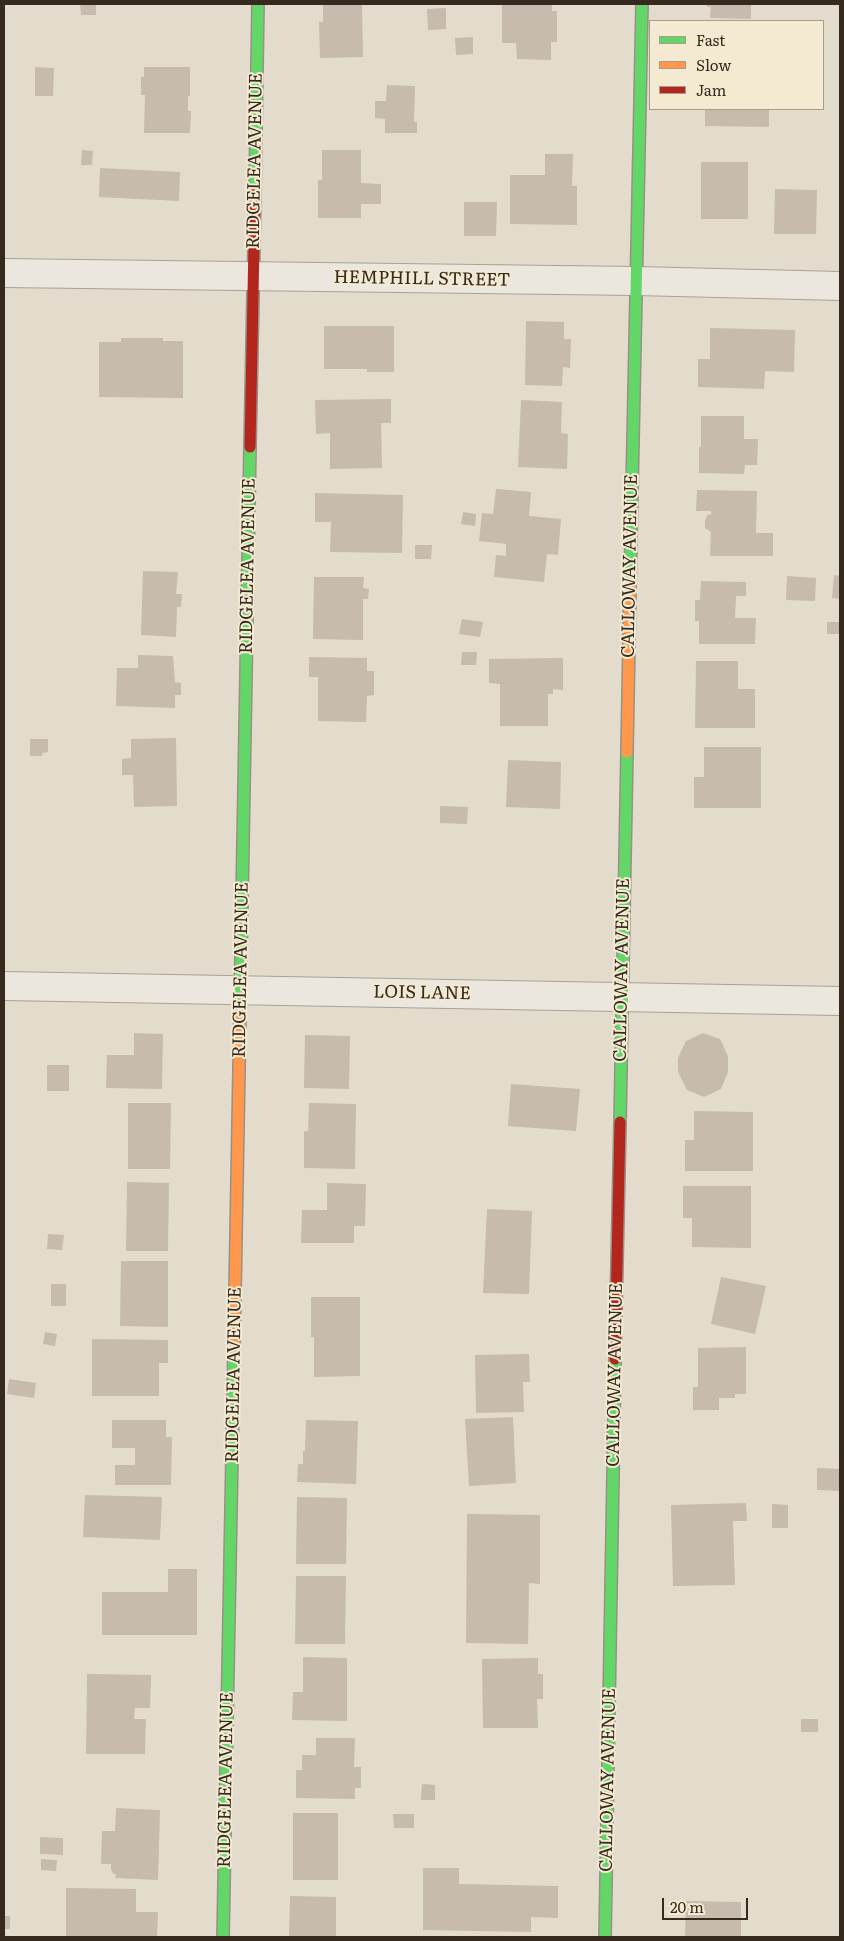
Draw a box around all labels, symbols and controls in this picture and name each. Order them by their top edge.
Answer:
legend [649,20,824,110]
text: Fast [696,28,725,51]
text: Slow [696,53,731,76]
street label: RIDGELEA AVENUE [243,73,267,249]
text: Jam [696,78,726,101]
street label: HEMPHILL STREET [333,267,511,291]
street label: CALLOWAY AVENUE [618,474,642,658]
street label: RIDGELEA AVENUE [236,478,260,654]
street label: CALLOWAY AVENUE [610,878,634,1062]
street label: RIDGELEA AVENUE [229,882,253,1058]
street label: LOIS LANE [373,981,471,1005]
street label: CALLOWAY AVENUE [603,1283,627,1467]
street label: RIDGELEA AVENUE [222,1287,246,1463]
street label: CALLOWAY AVENUE [596,1688,620,1872]
street label: RIDGELEA AVENUE [214,1692,238,1868]
scale bar [664,1888,750,1920]
text: 20 m [670,1895,704,1918]

